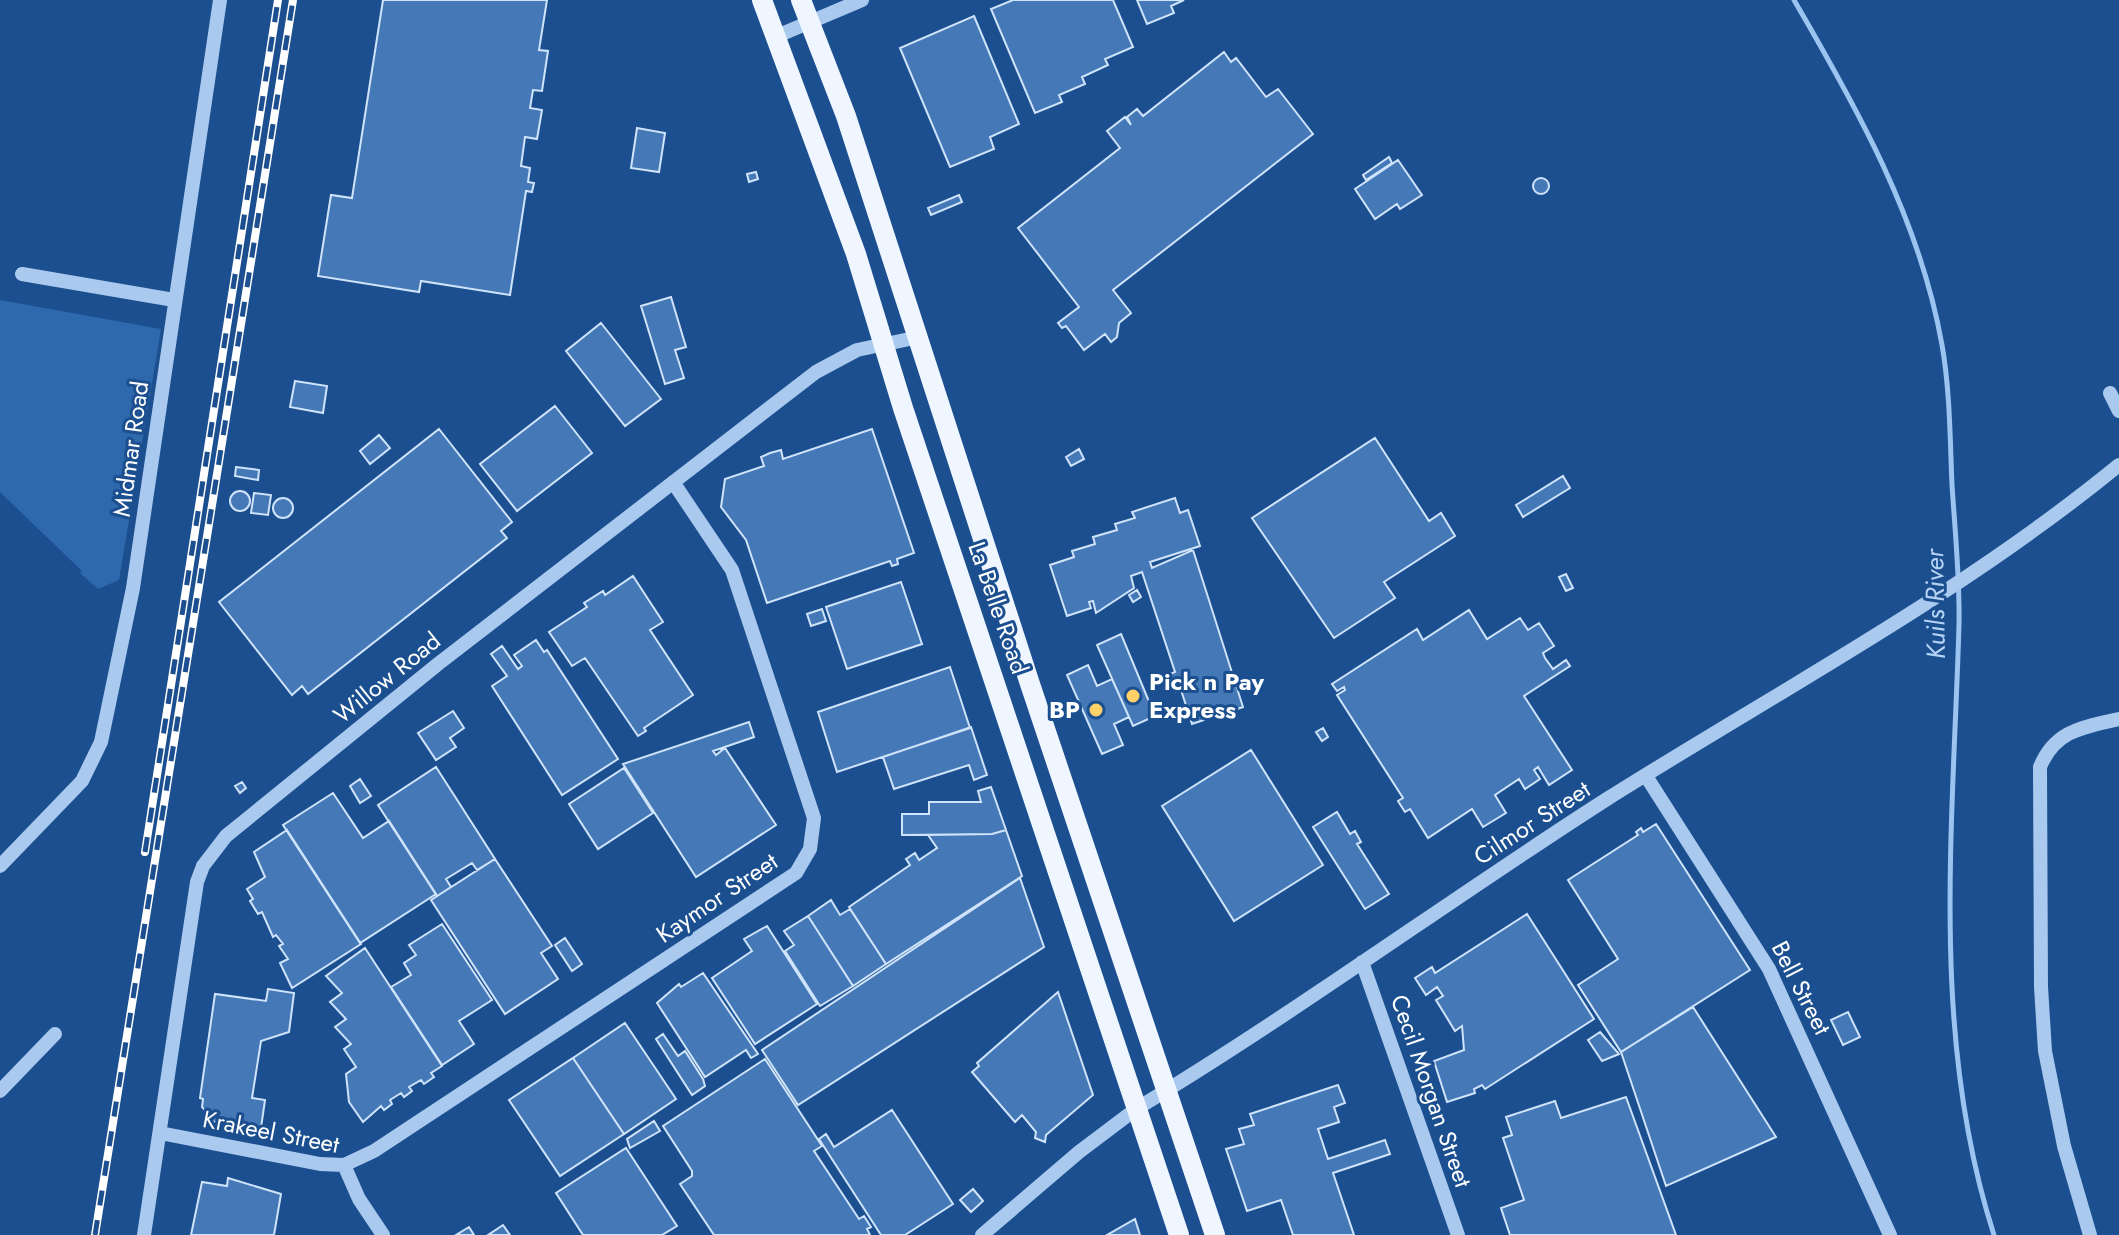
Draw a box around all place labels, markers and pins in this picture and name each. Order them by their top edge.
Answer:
place label: Pick n Pay Express [1149,664,1265,727]
marker: Pick n Pay Express [1124,687,1142,705]
place label: BP [1049,692,1080,727]
marker: BP [1087,701,1105,719]

